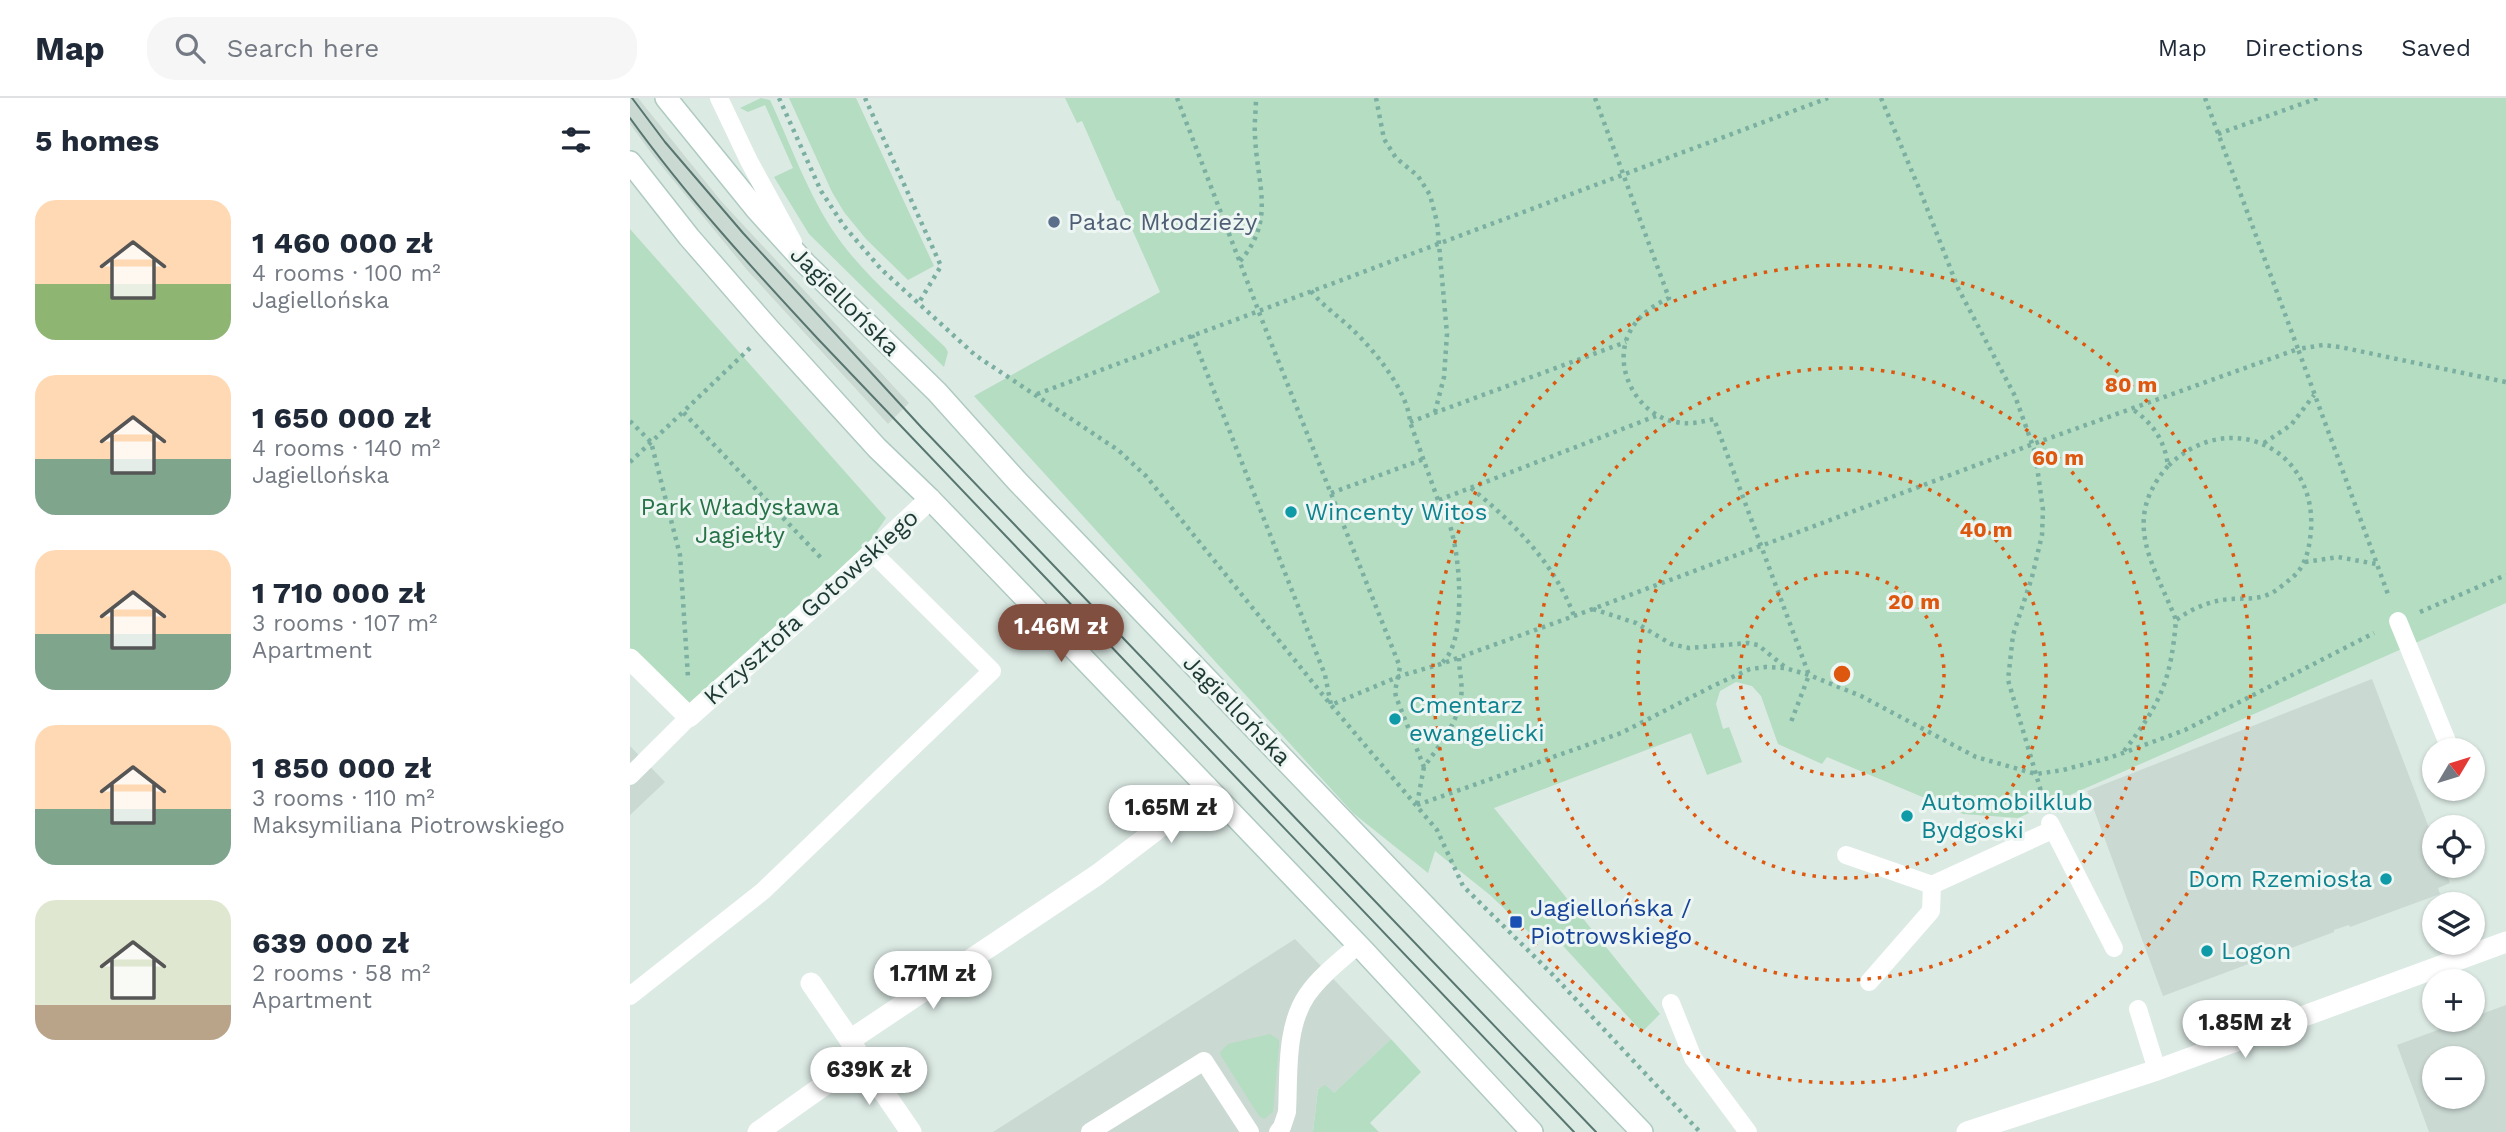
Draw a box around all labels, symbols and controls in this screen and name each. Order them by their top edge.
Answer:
search box [147,17,637,80]
text: Map [35,29,105,68]
icon: search [171,29,209,67]
text: Search here [227,33,379,63]
text: Map [2158,34,2207,62]
text: Directions [2245,34,2363,62]
text: Saved [2401,34,2471,62]
icon: filters [557,121,595,159]
text: 5 homes [35,123,159,158]
place label: Pałac Młodzieży [1068,208,1258,236]
marker: Pałac Młodzieży [1046,214,1062,230]
text: 1 460 000 zł [252,225,433,260]
icon: home [91,228,175,312]
street label: Jagiellońska [784,240,906,362]
text: 4 rooms · 100 m² [252,260,441,287]
text: Jagiellońska [252,287,389,314]
text: 80 m [2105,372,2157,397]
text: 1 650 000 zł [252,400,431,435]
icon: home [91,403,175,487]
text: 4 rooms · 140 m² [252,435,440,462]
text: 60 m [2032,445,2084,470]
text: Jagiellońska [252,462,389,489]
park label: Park Władysława Jagiełły [640,493,840,549]
place label: Wincenty Witos [1305,498,1487,526]
street label: Krzysztofa Gotowskiego [698,503,924,711]
marker: Wincenty Witos [1283,504,1299,520]
text: 40 m [1960,517,2012,542]
text: 1 710 000 zł [252,575,426,610]
icon: home [91,578,175,662]
text: 20 m [1888,589,1940,614]
pin: 1.46M zł [989,604,1133,664]
text: 3 rooms · 107 m² [252,610,438,637]
text: 1.46M zł [1014,613,1108,640]
text: Apartment [252,637,372,664]
street label: Jagiellońska [1177,649,1297,771]
centre of rings [1830,662,1854,686]
place label: Cmentarz ewangelicki [1409,691,1545,747]
marker: Cmentarz ewangelicki [1387,711,1403,727]
north arrow [2422,738,2485,802]
map controls [2422,738,2485,1109]
text: 1 850 000 zł [252,750,432,785]
icon: home [91,753,175,837]
text: 3 rooms · 110 m² [252,785,435,812]
pin: 1.65M zł [1099,786,1243,845]
place label: Automobilklub Bydgoski [1921,788,2093,844]
text: 1.65M zł [1125,794,1217,821]
marker: Automobilklub Bydgoski [1899,808,1915,824]
text: Maksymiliana Piotrowskiego [252,812,565,839]
button: locate [2422,815,2485,878]
place label: Dom Rzemiosła [2188,865,2372,893]
marker: Dom Rzemiosła [2378,871,2394,887]
button: layers [2422,892,2485,955]
place label: Jagiellońska / Piotrowskiego [1530,894,1692,950]
marker: Jagiellońska / Piotrowskiego [1508,914,1524,930]
text: 639 000 zł [252,925,409,960]
icon: home [91,928,175,1012]
place label: Logon [2221,937,2291,965]
marker: Logon [2199,943,2215,959]
pin: 1.71M zł [861,951,1005,1011]
text: 2 rooms · 58 m² [252,960,431,987]
text: 1.71M zł [890,960,976,987]
button: + [2422,969,2485,1032]
text: Apartment [252,987,372,1014]
pin: 1.85M zł [2173,1000,2317,1060]
text: 1.85M zł [2199,1009,2292,1036]
button: − [2422,1046,2485,1109]
pin: 639K zł [804,1048,934,1107]
text: 639K zł [826,1056,912,1083]

